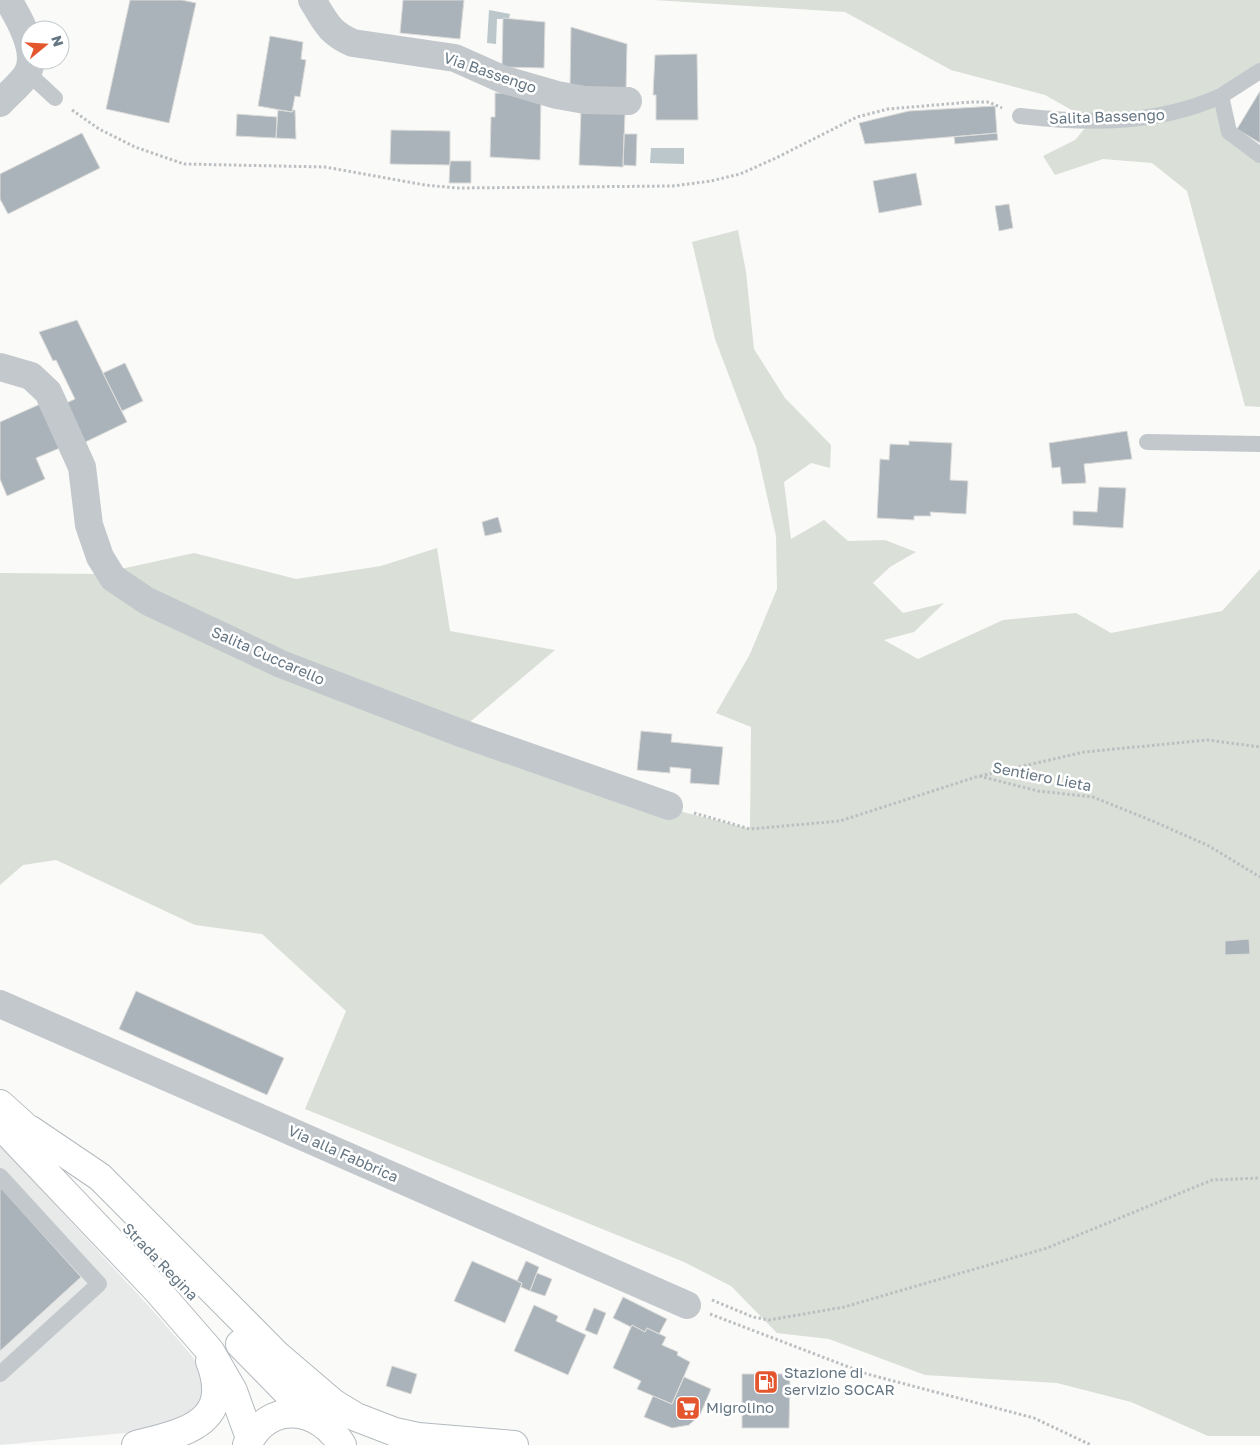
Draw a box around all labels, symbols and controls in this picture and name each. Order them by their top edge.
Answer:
north arrow [20,20,70,70]
text: N [48,33,68,49]
street label: Via Bassengo [442,48,539,96]
street label: Salita Bassengo [1049,105,1165,127]
street label: Salita Cuccarello [209,622,328,688]
street label: Sentiero Lieta [991,758,1093,794]
street label: Via alla Fabbrica [286,1121,401,1185]
street label: Strada Regina [119,1219,202,1304]
place label: Stazione di servizio SOCAR [784,1363,895,1398]
fuel station icon: Stazione di servizio SOCAR [753,1369,779,1395]
supermarket icon: Migrolino [675,1395,701,1421]
place label: Migrolino [706,1398,774,1416]

